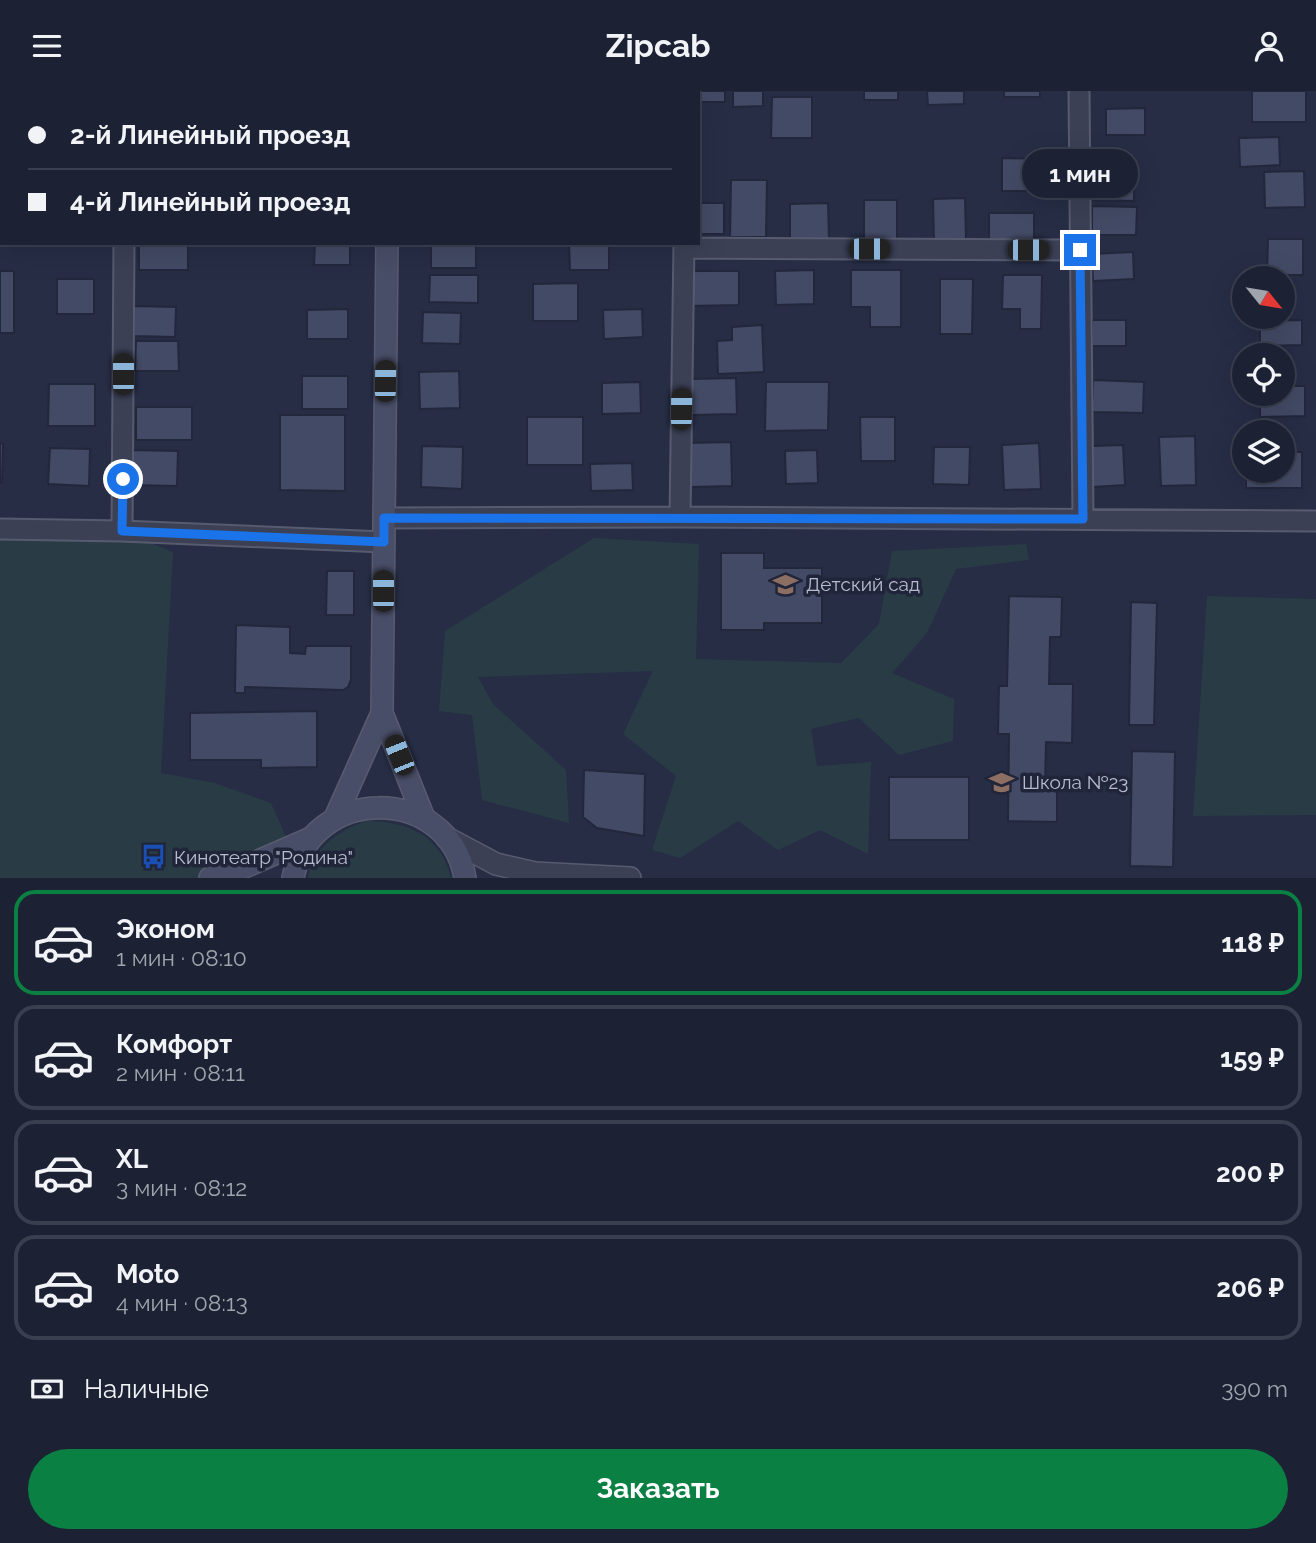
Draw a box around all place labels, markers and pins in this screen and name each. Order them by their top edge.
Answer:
school or university icon: Детский сад [772,570,800,598]
place label: Детский сад [806,573,920,595]
school or university icon: Школа №23 [988,768,1016,796]
place label: Школа №23 [1022,771,1128,793]
bus stop icon: Кинотеатр "Родина" [140,843,168,871]
place label: Кинотеатр "Родина" [174,846,353,868]

